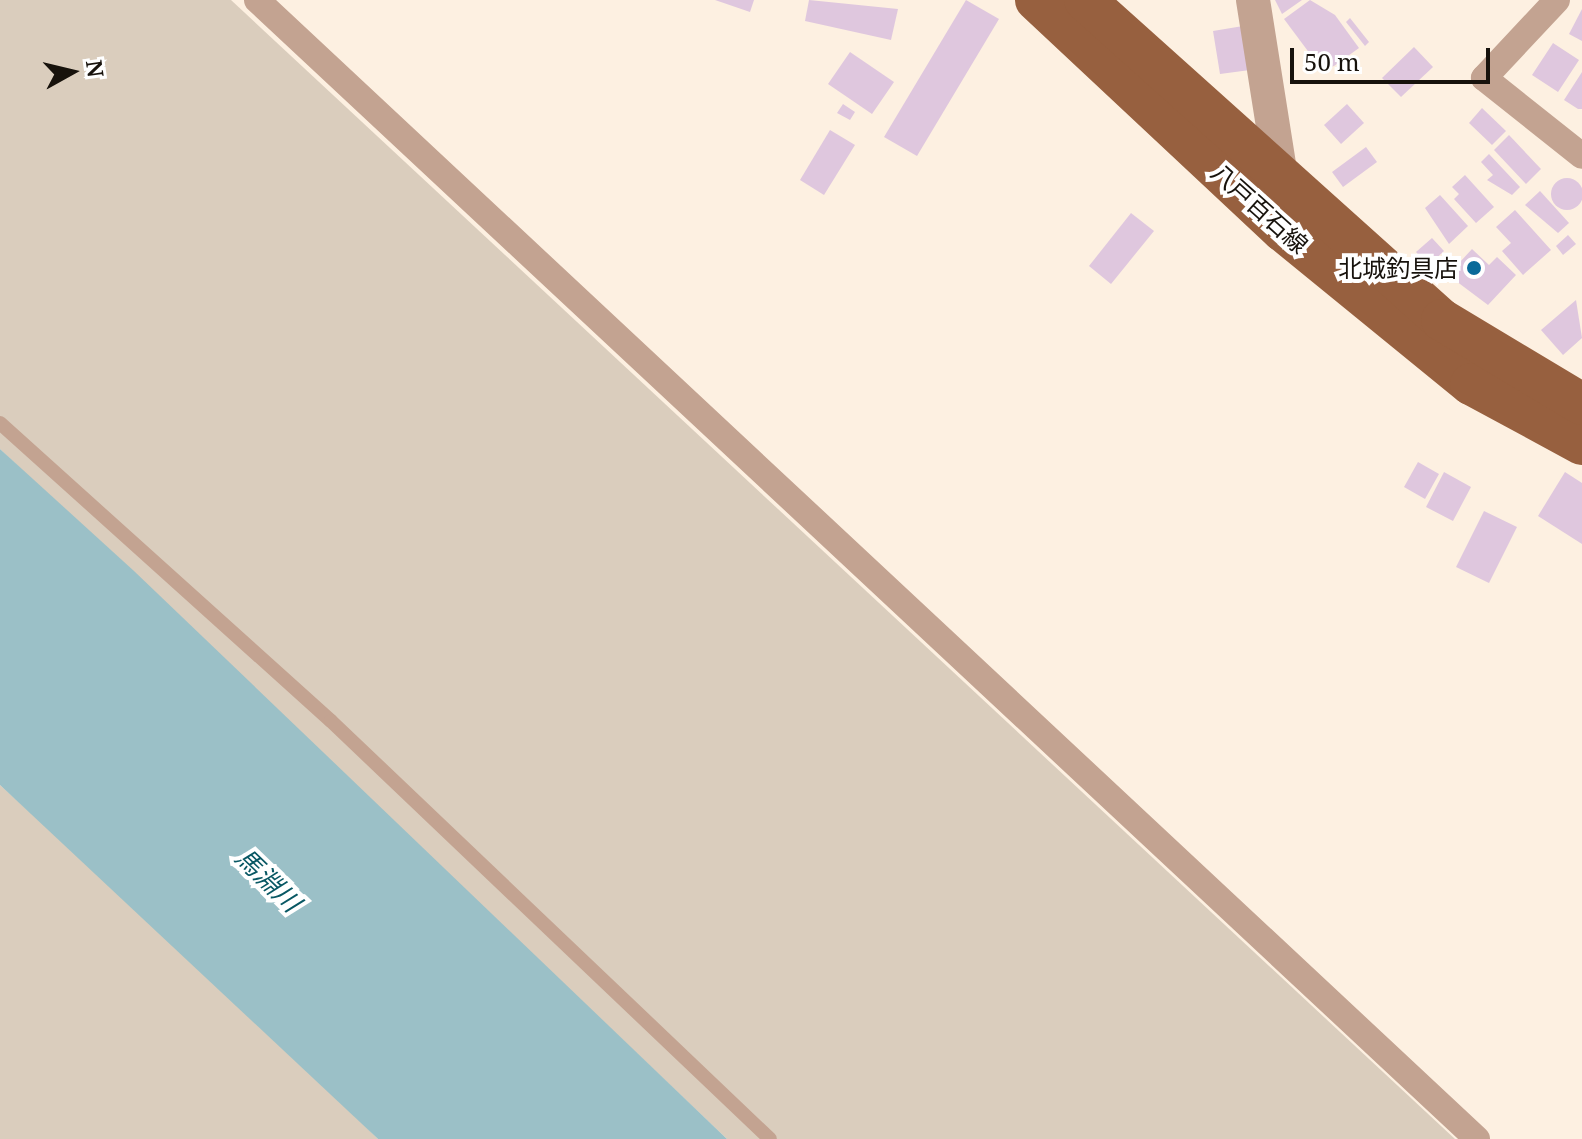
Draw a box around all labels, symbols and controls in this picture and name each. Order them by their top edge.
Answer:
north arrow [32,32,112,112]
scale bar [1294,32,1494,82]
text: 50 m [1304,45,1360,78]
text: N [80,58,112,79]
street label: 八戸百石線 [1206,157,1314,259]
place label: 北城釣具店 [1338,254,1458,282]
marker: 北城釣具店 [1465,259,1483,277]
water label: 馬淵川 [229,842,307,918]

